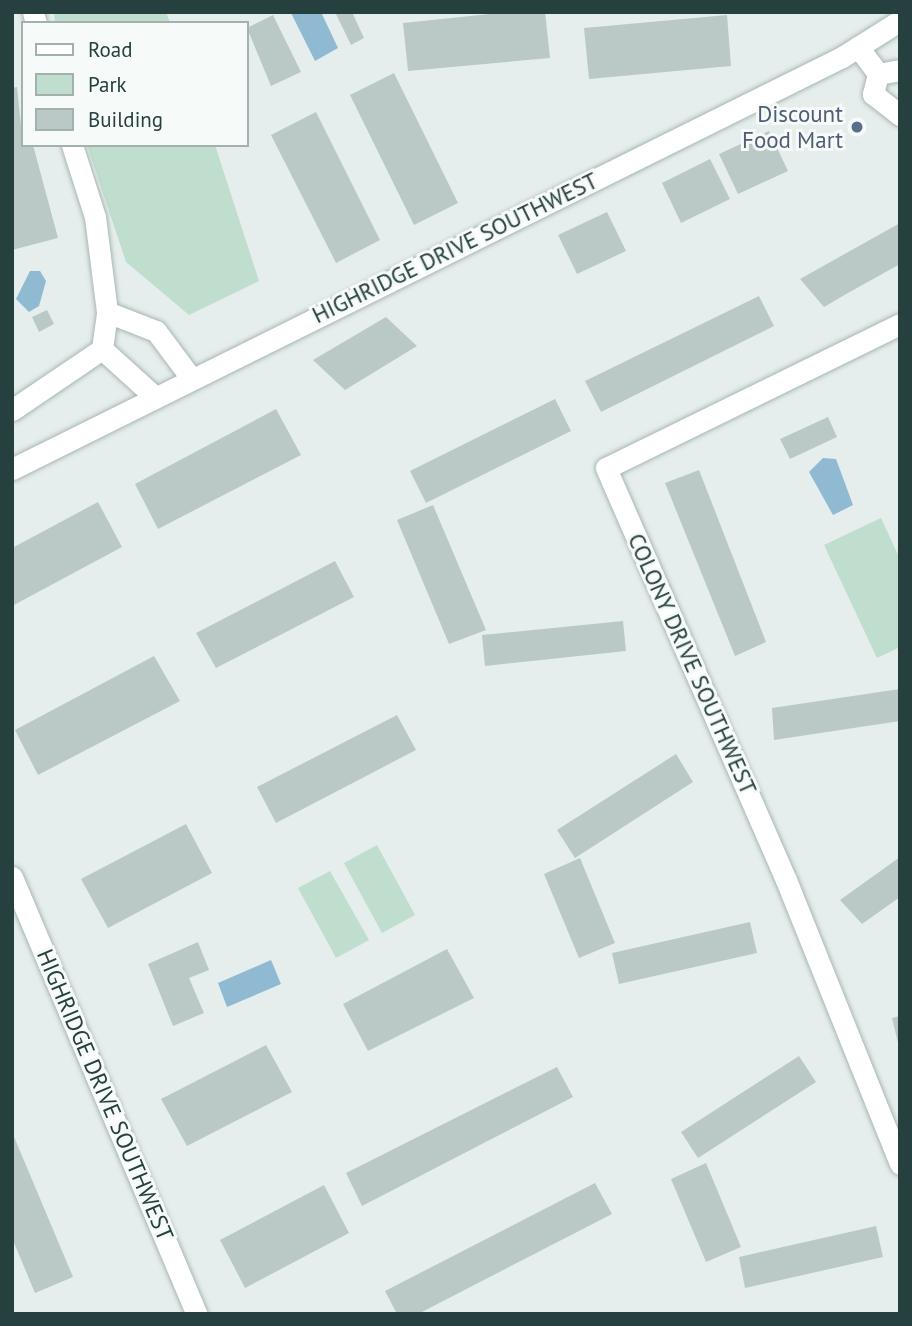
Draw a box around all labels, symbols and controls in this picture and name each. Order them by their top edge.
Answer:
legend [21,21,248,147]
text: Road [88,36,132,63]
text: Park [88,71,127,98]
place label: Discount Food Mart [742,100,843,154]
text: Building [88,106,163,133]
marker: Discount Food Mart [849,119,865,135]
street label: HIGHRIDGE DRIVE SOUTHWEST [308,167,602,329]
street label: COLONY DRIVE SOUTHWEST [622,529,762,799]
street label: HIGHRIDGE DRIVE SOUTHWEST [31,945,179,1245]

